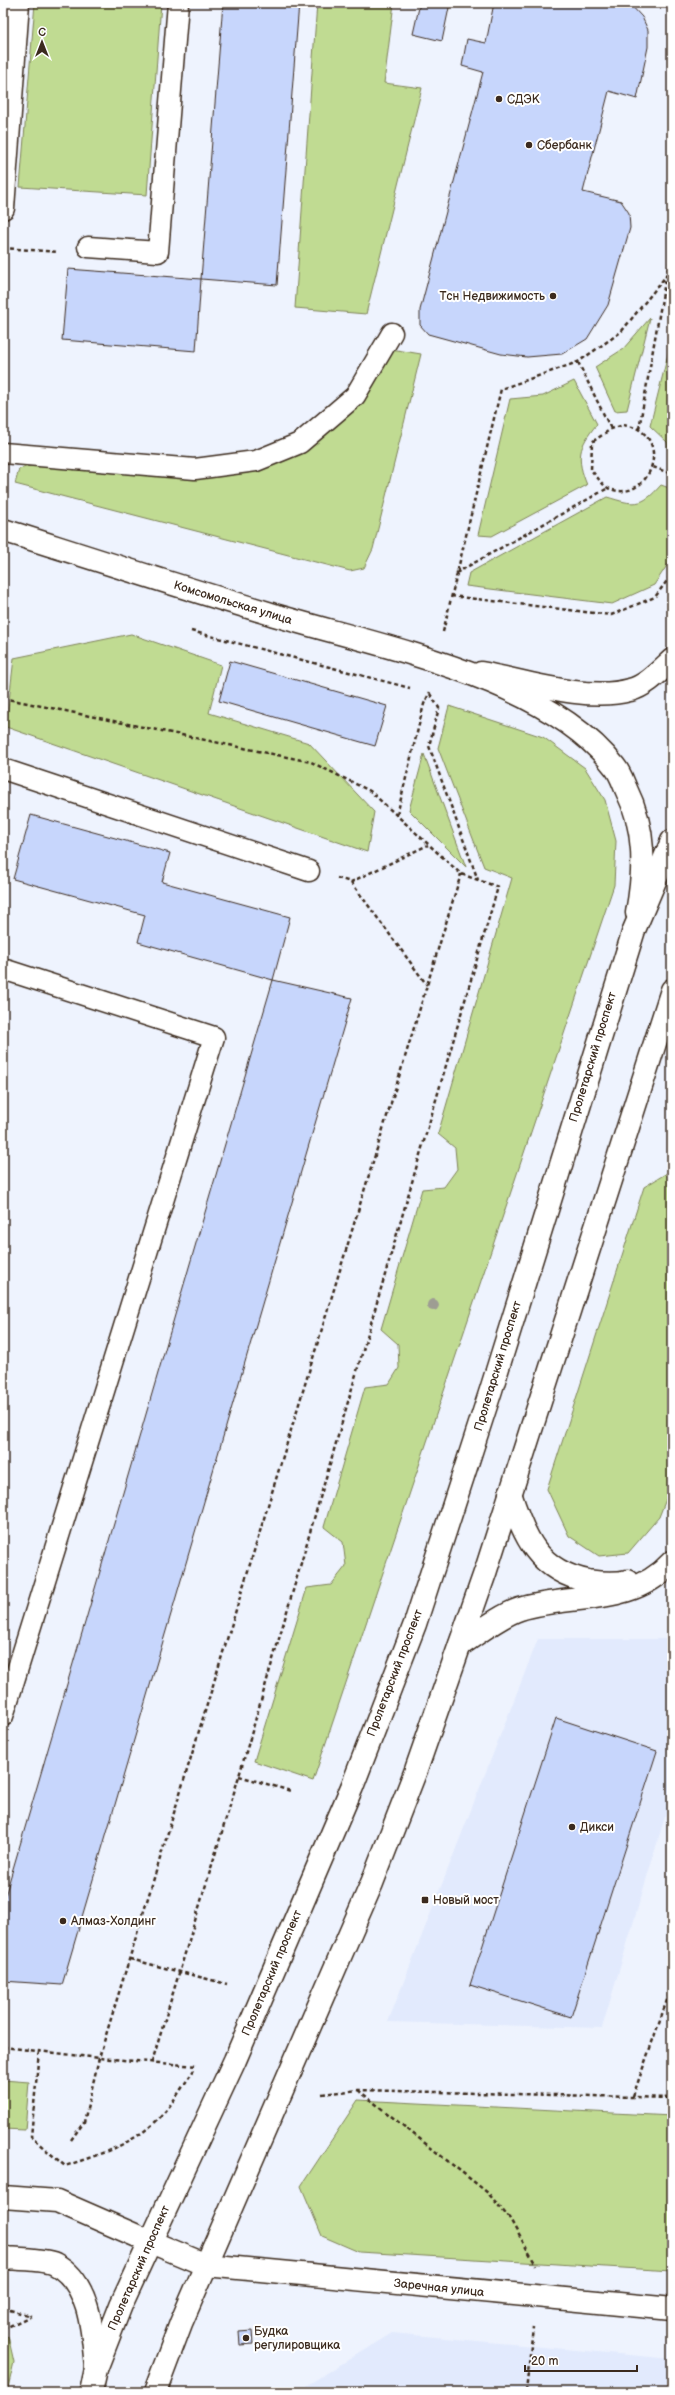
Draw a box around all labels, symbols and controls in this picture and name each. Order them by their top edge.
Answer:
north arrow [22,22,62,62]
text: С [38,26,46,39]
place label: СДЭК [507,92,540,107]
marker: СДЭК [494,94,504,104]
place label: Сбербанк [537,138,593,153]
marker: Сбербанк [524,140,534,150]
place label: Тсн Недвижимость [440,289,545,304]
marker: Тсн Недвижимость [548,291,558,301]
street label: Комсомольская улица [172,578,294,628]
street label: Пролетарский проспект [566,990,620,1124]
street label: Пролетарский проспект [471,1299,525,1433]
street label: Пролетарский проспект [364,1607,426,1739]
place label: Дикси [580,1820,614,1835]
marker: Дикси [567,1822,577,1832]
place label: Новый мост [433,1893,499,1908]
marker: Новый мост [420,1895,430,1905]
street label: Пролетарский проспект [239,1907,305,2038]
place label: Алмаз-Холдинг [70,1914,156,1929]
marker: Алмаз-Холдинг [58,1916,68,1926]
street label: Пролетарский проспект [105,2203,174,2333]
street label: Заречная улица [393,2276,485,2300]
place label: Будка регулировщика [254,2324,340,2353]
marker: Будка регулировщика [241,2333,251,2343]
scale bar [525,2347,637,2373]
text: 20 m [531,2354,558,2369]

